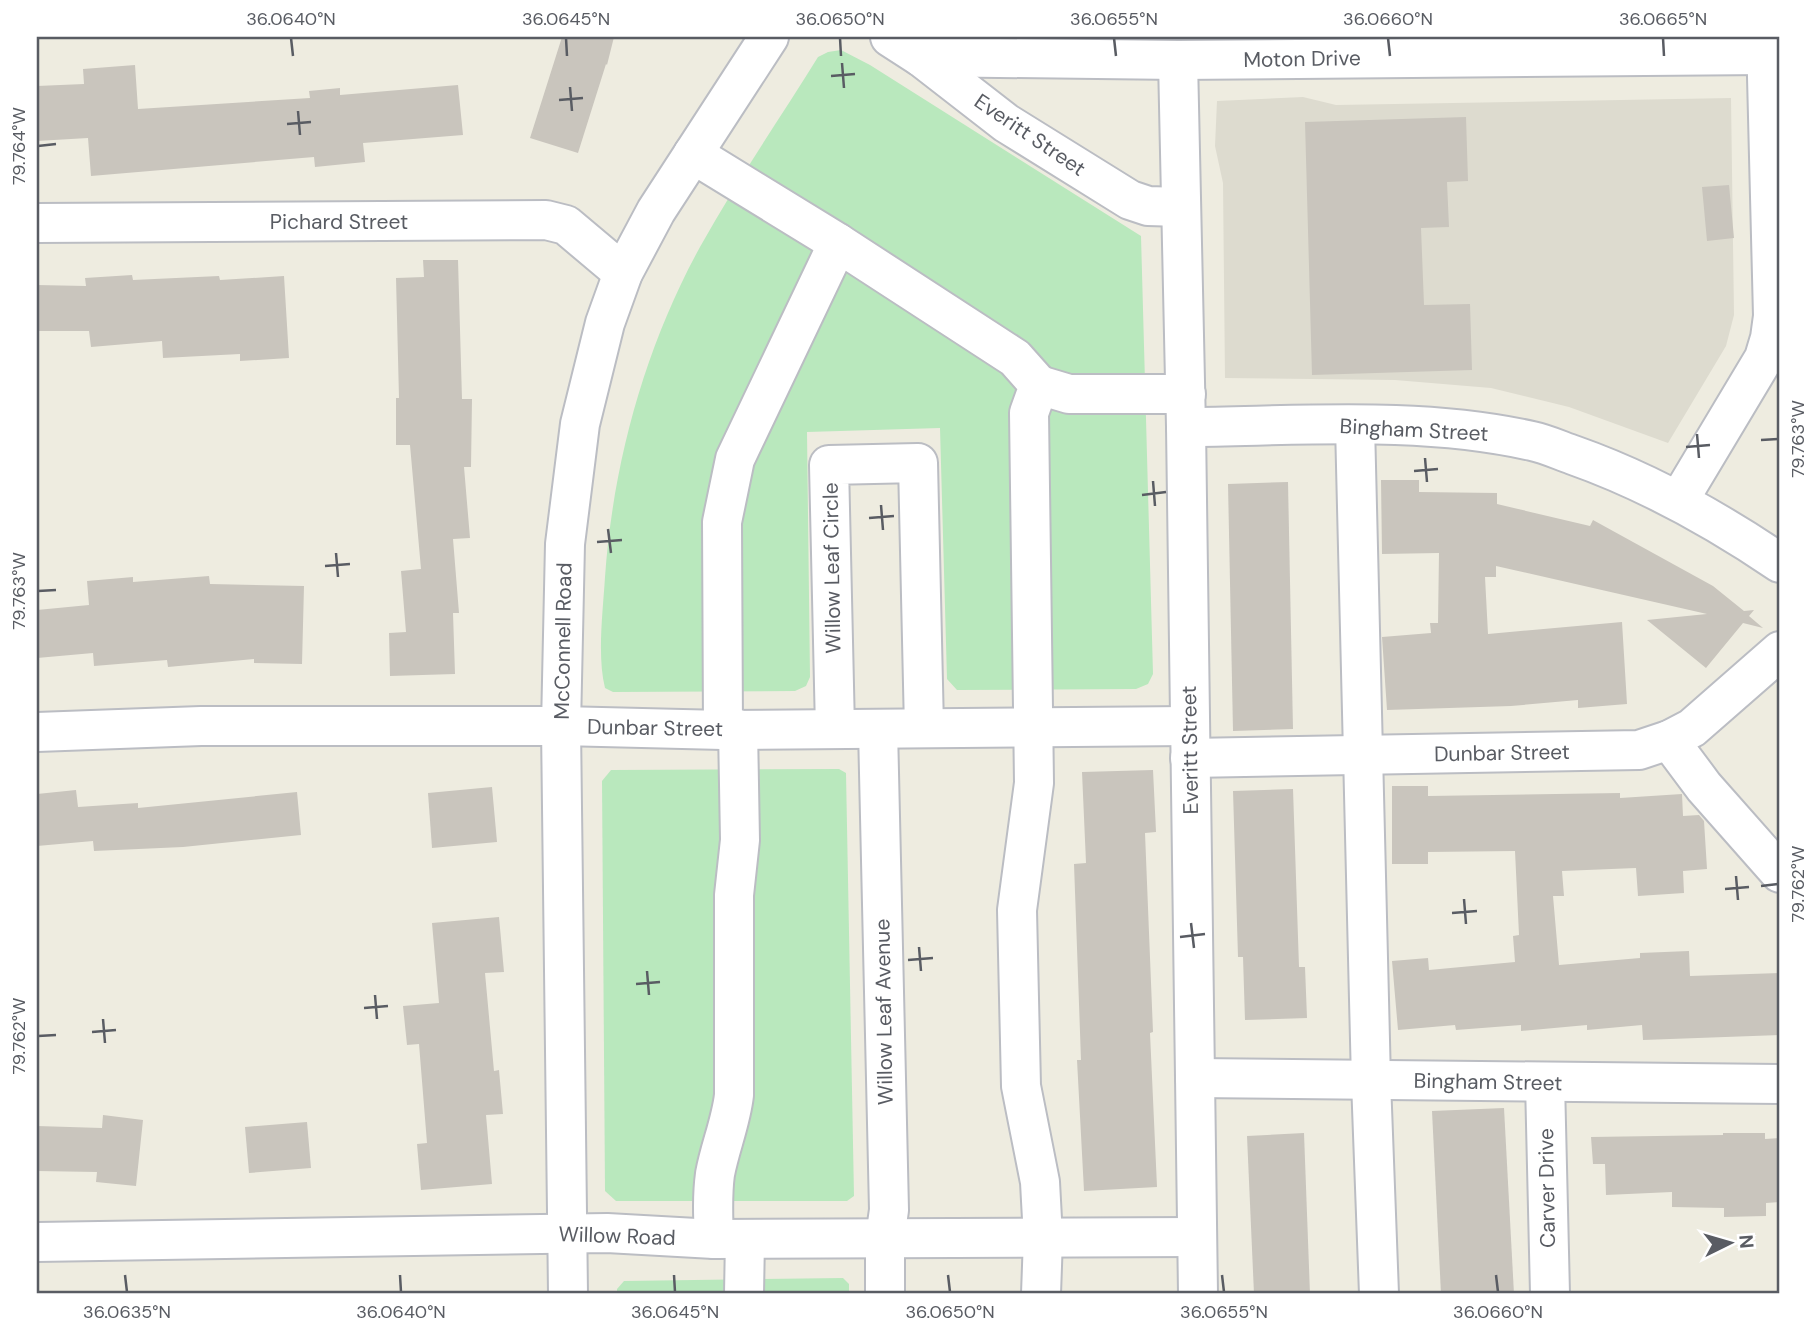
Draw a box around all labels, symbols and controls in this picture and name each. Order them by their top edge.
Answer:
text: 36.0640°N [246,7,336,31]
text: 36.0645°N [522,7,610,31]
text: 36.0650°N [795,7,885,31]
text: 36.0655°N [1070,7,1158,31]
text: 36.0660°N [1343,7,1433,31]
text: 36.0665°N [1619,7,1707,31]
street label: Moton Drive [1243,44,1361,74]
street label: Everitt Street [969,87,1091,183]
text: 79.764°W [7,107,31,185]
street label: Pichard Street [270,208,408,236]
text: 79.763°W [1786,400,1810,478]
street label: Bingham Street [1339,412,1489,448]
street label: Willow Leaf Circle [817,482,847,654]
text: 79.763°W [7,552,31,630]
street label: McConnell Road [548,562,578,720]
street label: Everitt Street [1175,685,1205,815]
street label: Dunbar Street [587,713,723,743]
street label: Dunbar Street [1434,738,1570,768]
text: 79.762°W [1786,846,1810,922]
street label: Willow Leaf Avenue [868,918,900,1105]
text: 79.762°W [7,998,31,1074]
street label: Bingham Street [1413,1067,1563,1097]
street label: Carver Drive [1532,1128,1562,1248]
north arrow [1694,1208,1764,1278]
street label: Willow Road [558,1220,676,1252]
text: N [1733,1234,1759,1250]
text: 36.0635°N [83,1300,171,1324]
text: 36.0640°N [356,1300,446,1324]
text: 36.0645°N [631,1300,719,1324]
text: 36.0650°N [905,1300,995,1324]
text: 36.0655°N [1180,1300,1268,1324]
text: 36.0660°N [1453,1300,1543,1324]

